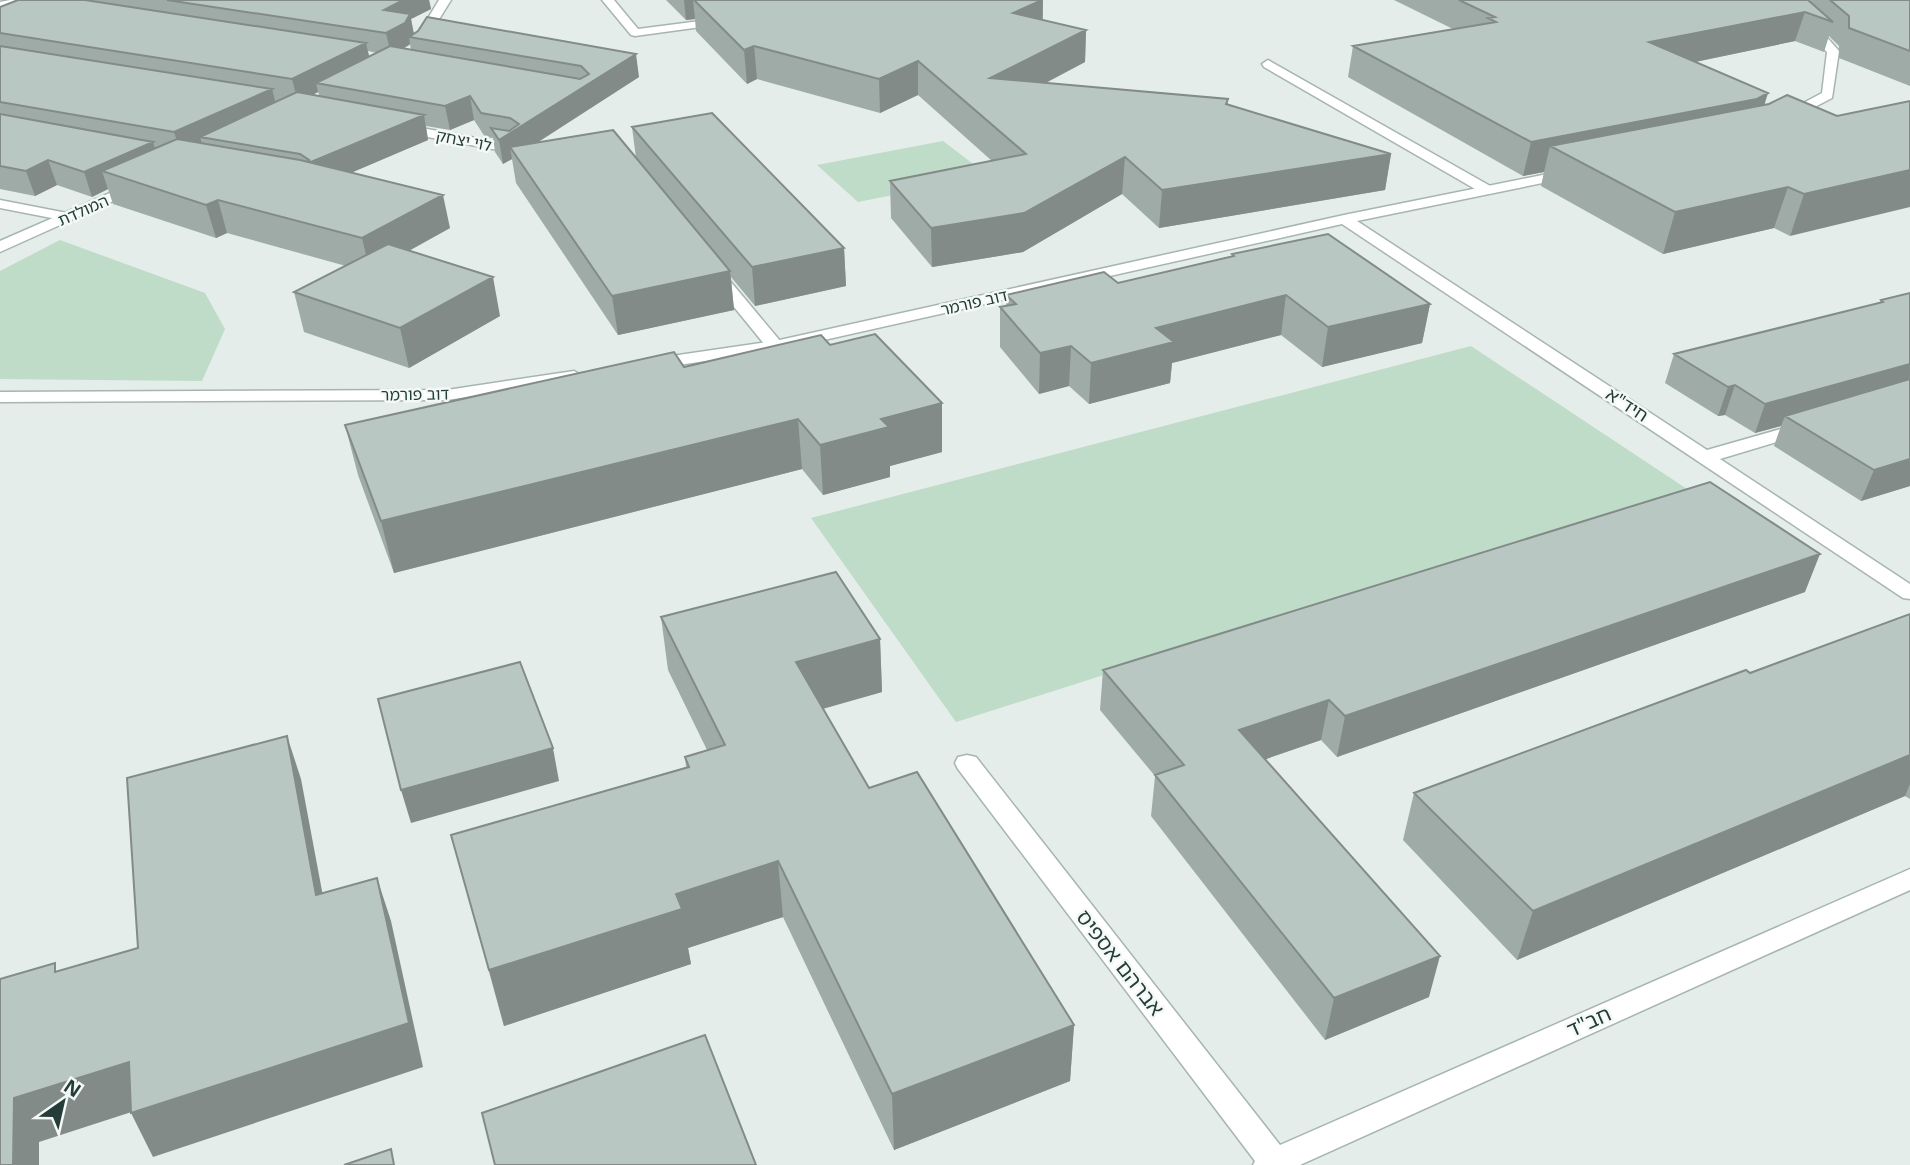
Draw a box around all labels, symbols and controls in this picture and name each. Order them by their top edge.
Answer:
street label: לוי יצחק [434,124,494,156]
street label: המולדת [54,189,112,231]
street label: דוב פורמר [938,284,1010,320]
street label: דוב פורמר [381,382,450,406]
street label: חיד"א [1602,382,1653,427]
street label: אברהם אספיס [1071,904,1171,1021]
street label: חב"ד [1562,999,1615,1043]
north arrow [28,1067,98,1137]
text: N [59,1073,86,1103]

